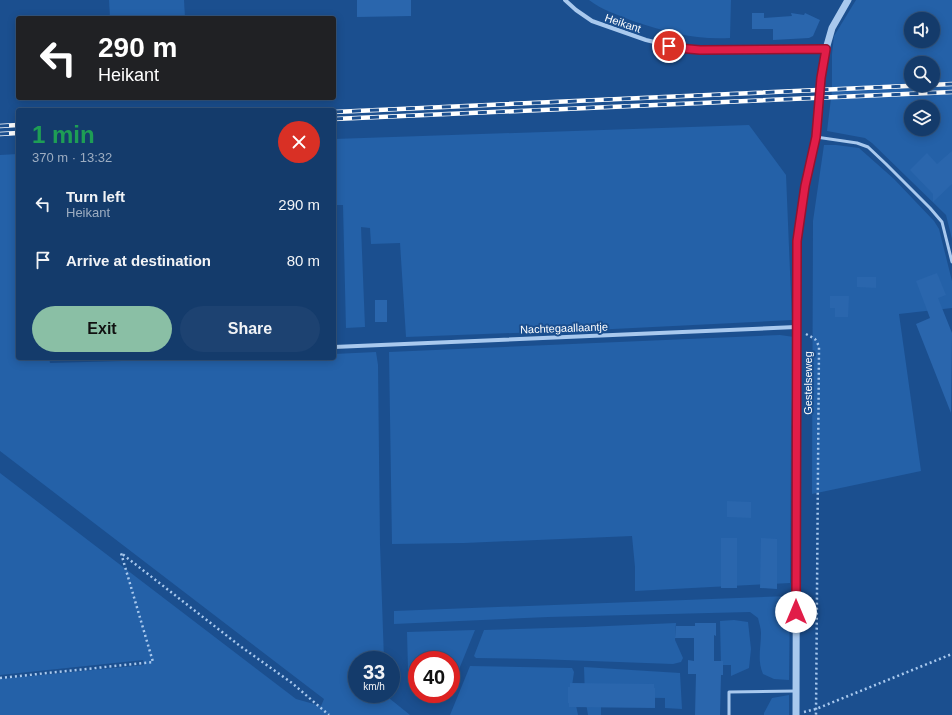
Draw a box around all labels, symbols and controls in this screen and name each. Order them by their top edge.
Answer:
street label: Heikant [603,11,643,35]
map controls [904,12,940,136]
button: sound [904,12,940,48]
pin [652,29,686,63]
icon: left [32,32,84,84]
text: 290 m [98,32,177,63]
icon: arrive [658,35,680,57]
button: search [904,56,940,92]
text: Heikant [98,65,159,85]
button: layers [904,100,940,136]
text: 1 min [32,121,95,148]
button: close [278,121,320,163]
text: 370 m · 13:32 [32,150,112,165]
text: Turn left [66,188,125,205]
icon: left [32,193,54,215]
text: 290 m [278,196,320,213]
text: Heikant [66,205,110,220]
icon: arrive [32,249,54,271]
text: Arrive at destination [66,252,211,269]
text: 80 m [287,252,320,269]
button: Exit [32,306,172,352]
button: Share [180,306,320,352]
street label: Nachtegaallaantje [520,320,608,336]
street label: Gestelseweg [802,351,814,415]
position arrow [775,591,817,633]
speed limit sign: 40 [408,651,460,703]
text: 33 [363,661,385,683]
text: km/h [363,681,385,692]

